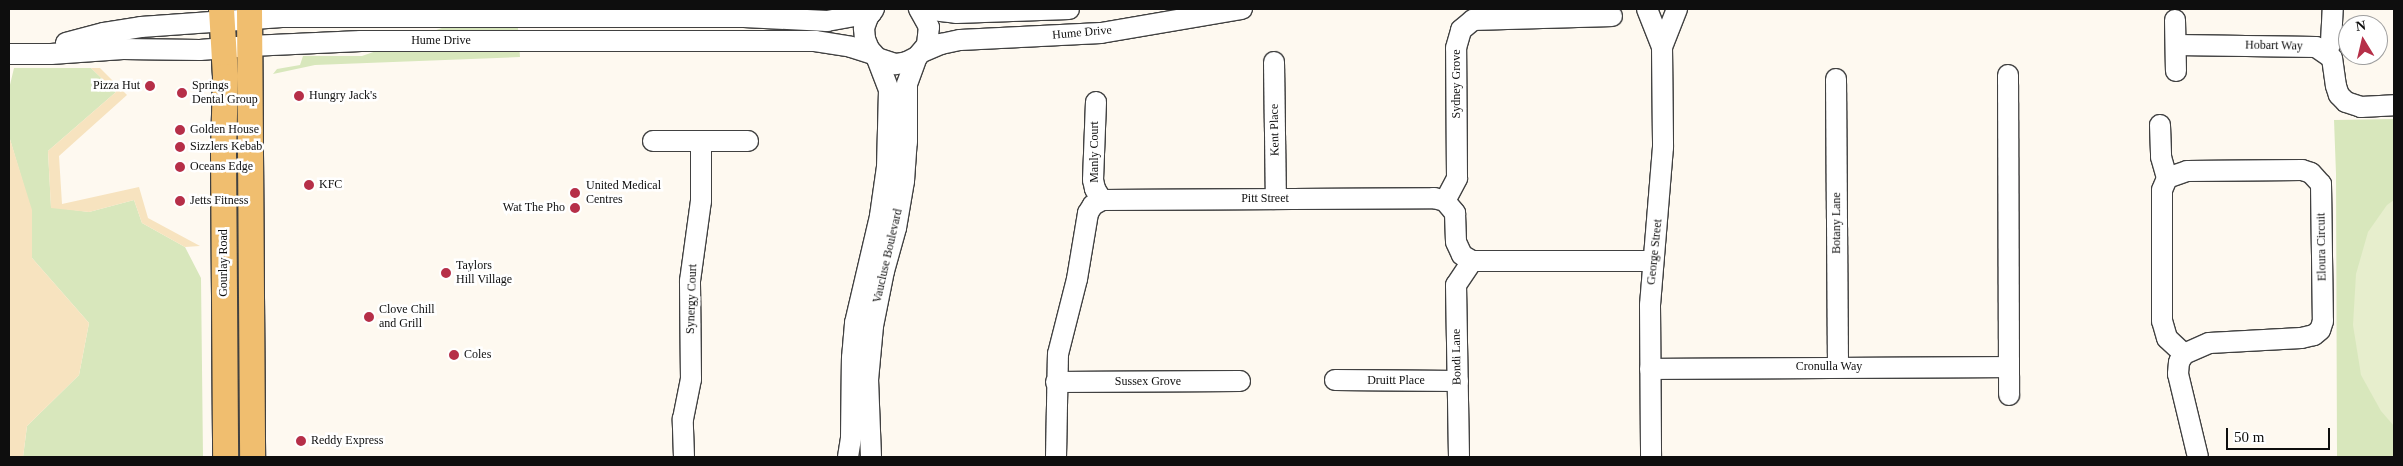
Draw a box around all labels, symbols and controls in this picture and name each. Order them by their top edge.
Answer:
north arrow [2338,15,2388,65]
text: N [2355,17,2367,34]
street label: Hume Drive [1052,23,1112,43]
street label: Hume Drive [411,34,471,48]
street label: Hobart Way [2245,38,2303,54]
street label: Sydney Grove [1450,50,1464,118]
place label: Pizza Hut [93,79,140,93]
place label: Springs Dental Group [192,79,258,107]
marker: Pizza Hut [144,80,156,92]
marker: Springs Dental Group [176,87,188,99]
place label: Hungry Jack's [309,89,377,103]
marker: Hungry Jack's [293,90,305,102]
street label: Kent Place [1267,104,1283,156]
street label: Manly Court [1088,121,1102,183]
place label: Golden House [190,123,259,137]
marker: Golden House [174,124,186,136]
place label: Sizzlers Kebab [190,140,262,154]
marker: Sizzlers Kebab [174,141,186,153]
place label: Oceans Edge [190,160,253,174]
marker: Oceans Edge [174,161,186,173]
place label: KFC [319,178,342,192]
marker: KFC [303,179,315,191]
place label: United Medical Centres [586,179,661,207]
marker: United Medical Centres [568,186,582,200]
street label: Pitt Street [1241,192,1289,206]
street label: Botany Lane [1830,192,1844,254]
place label: Jetts Fitness [190,194,248,208]
marker: Jetts Fitness [174,195,186,207]
place label: Wat The Pho [503,201,565,215]
marker: Wat The Pho [569,202,581,214]
street label: Vaucluse Boulevard [870,207,906,305]
street label: Eloura Circuit [2314,213,2330,281]
street label: George Street [1644,218,1666,286]
street label: Gourlay Road [217,229,231,297]
place label: Taylors Hill Village [456,259,512,287]
street label: Synergy Court [684,264,700,334]
marker: Taylors Hill Village [440,267,452,279]
place label: Clove Chill and Grill [379,303,435,331]
marker: Clove Chill and Grill [363,311,375,323]
street label: Bondi Lane [1449,329,1465,385]
place label: Coles [464,348,491,362]
marker: Coles [448,349,460,361]
street label: Cronulla Way [1796,360,1862,374]
street label: Druitt Place [1367,374,1425,388]
street label: Sussex Grove [1115,375,1181,389]
scale bar [2228,418,2332,450]
text: 50 m [2234,429,2264,445]
place label: Reddy Express [311,434,383,448]
marker: Reddy Express [295,435,307,447]

